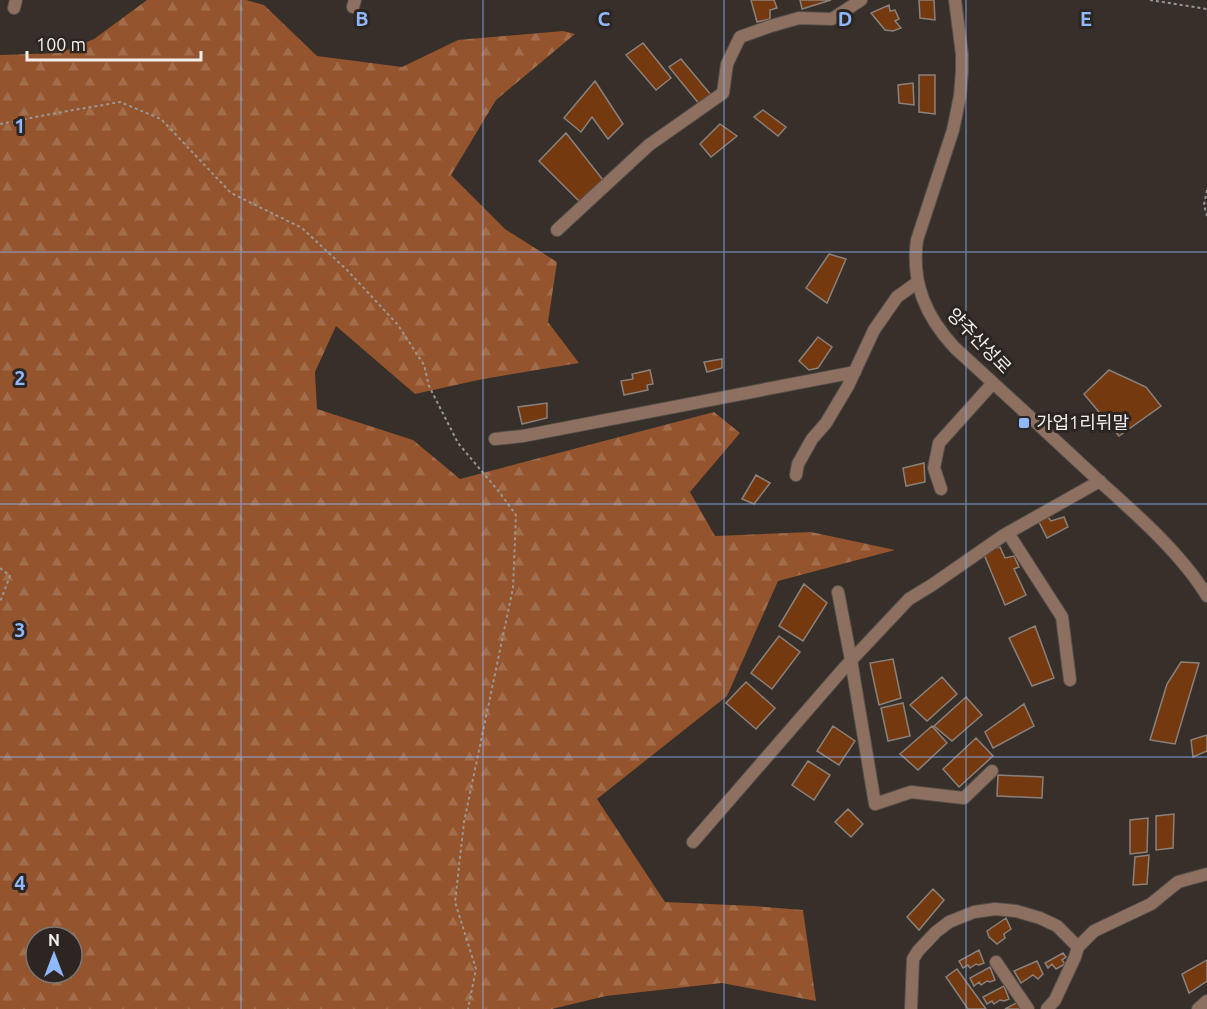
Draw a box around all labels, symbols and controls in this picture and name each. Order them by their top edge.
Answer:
text: B [355,7,369,30]
text: C [598,7,611,30]
text: D [838,7,852,30]
text: E [1080,7,1092,30]
scale bar [27,24,201,62]
text: 100 m [36,34,86,54]
text: 1 [14,114,26,137]
street label: 양주산성로 [944,304,1016,377]
text: 2 [14,366,26,389]
place label: 가업1리뒤말 [1036,412,1129,432]
marker: 가업1리뒤말 [1017,416,1031,430]
text: 3 [14,618,26,641]
text: 4 [14,871,26,894]
north arrow [24,925,84,985]
text: N [48,931,60,949]

